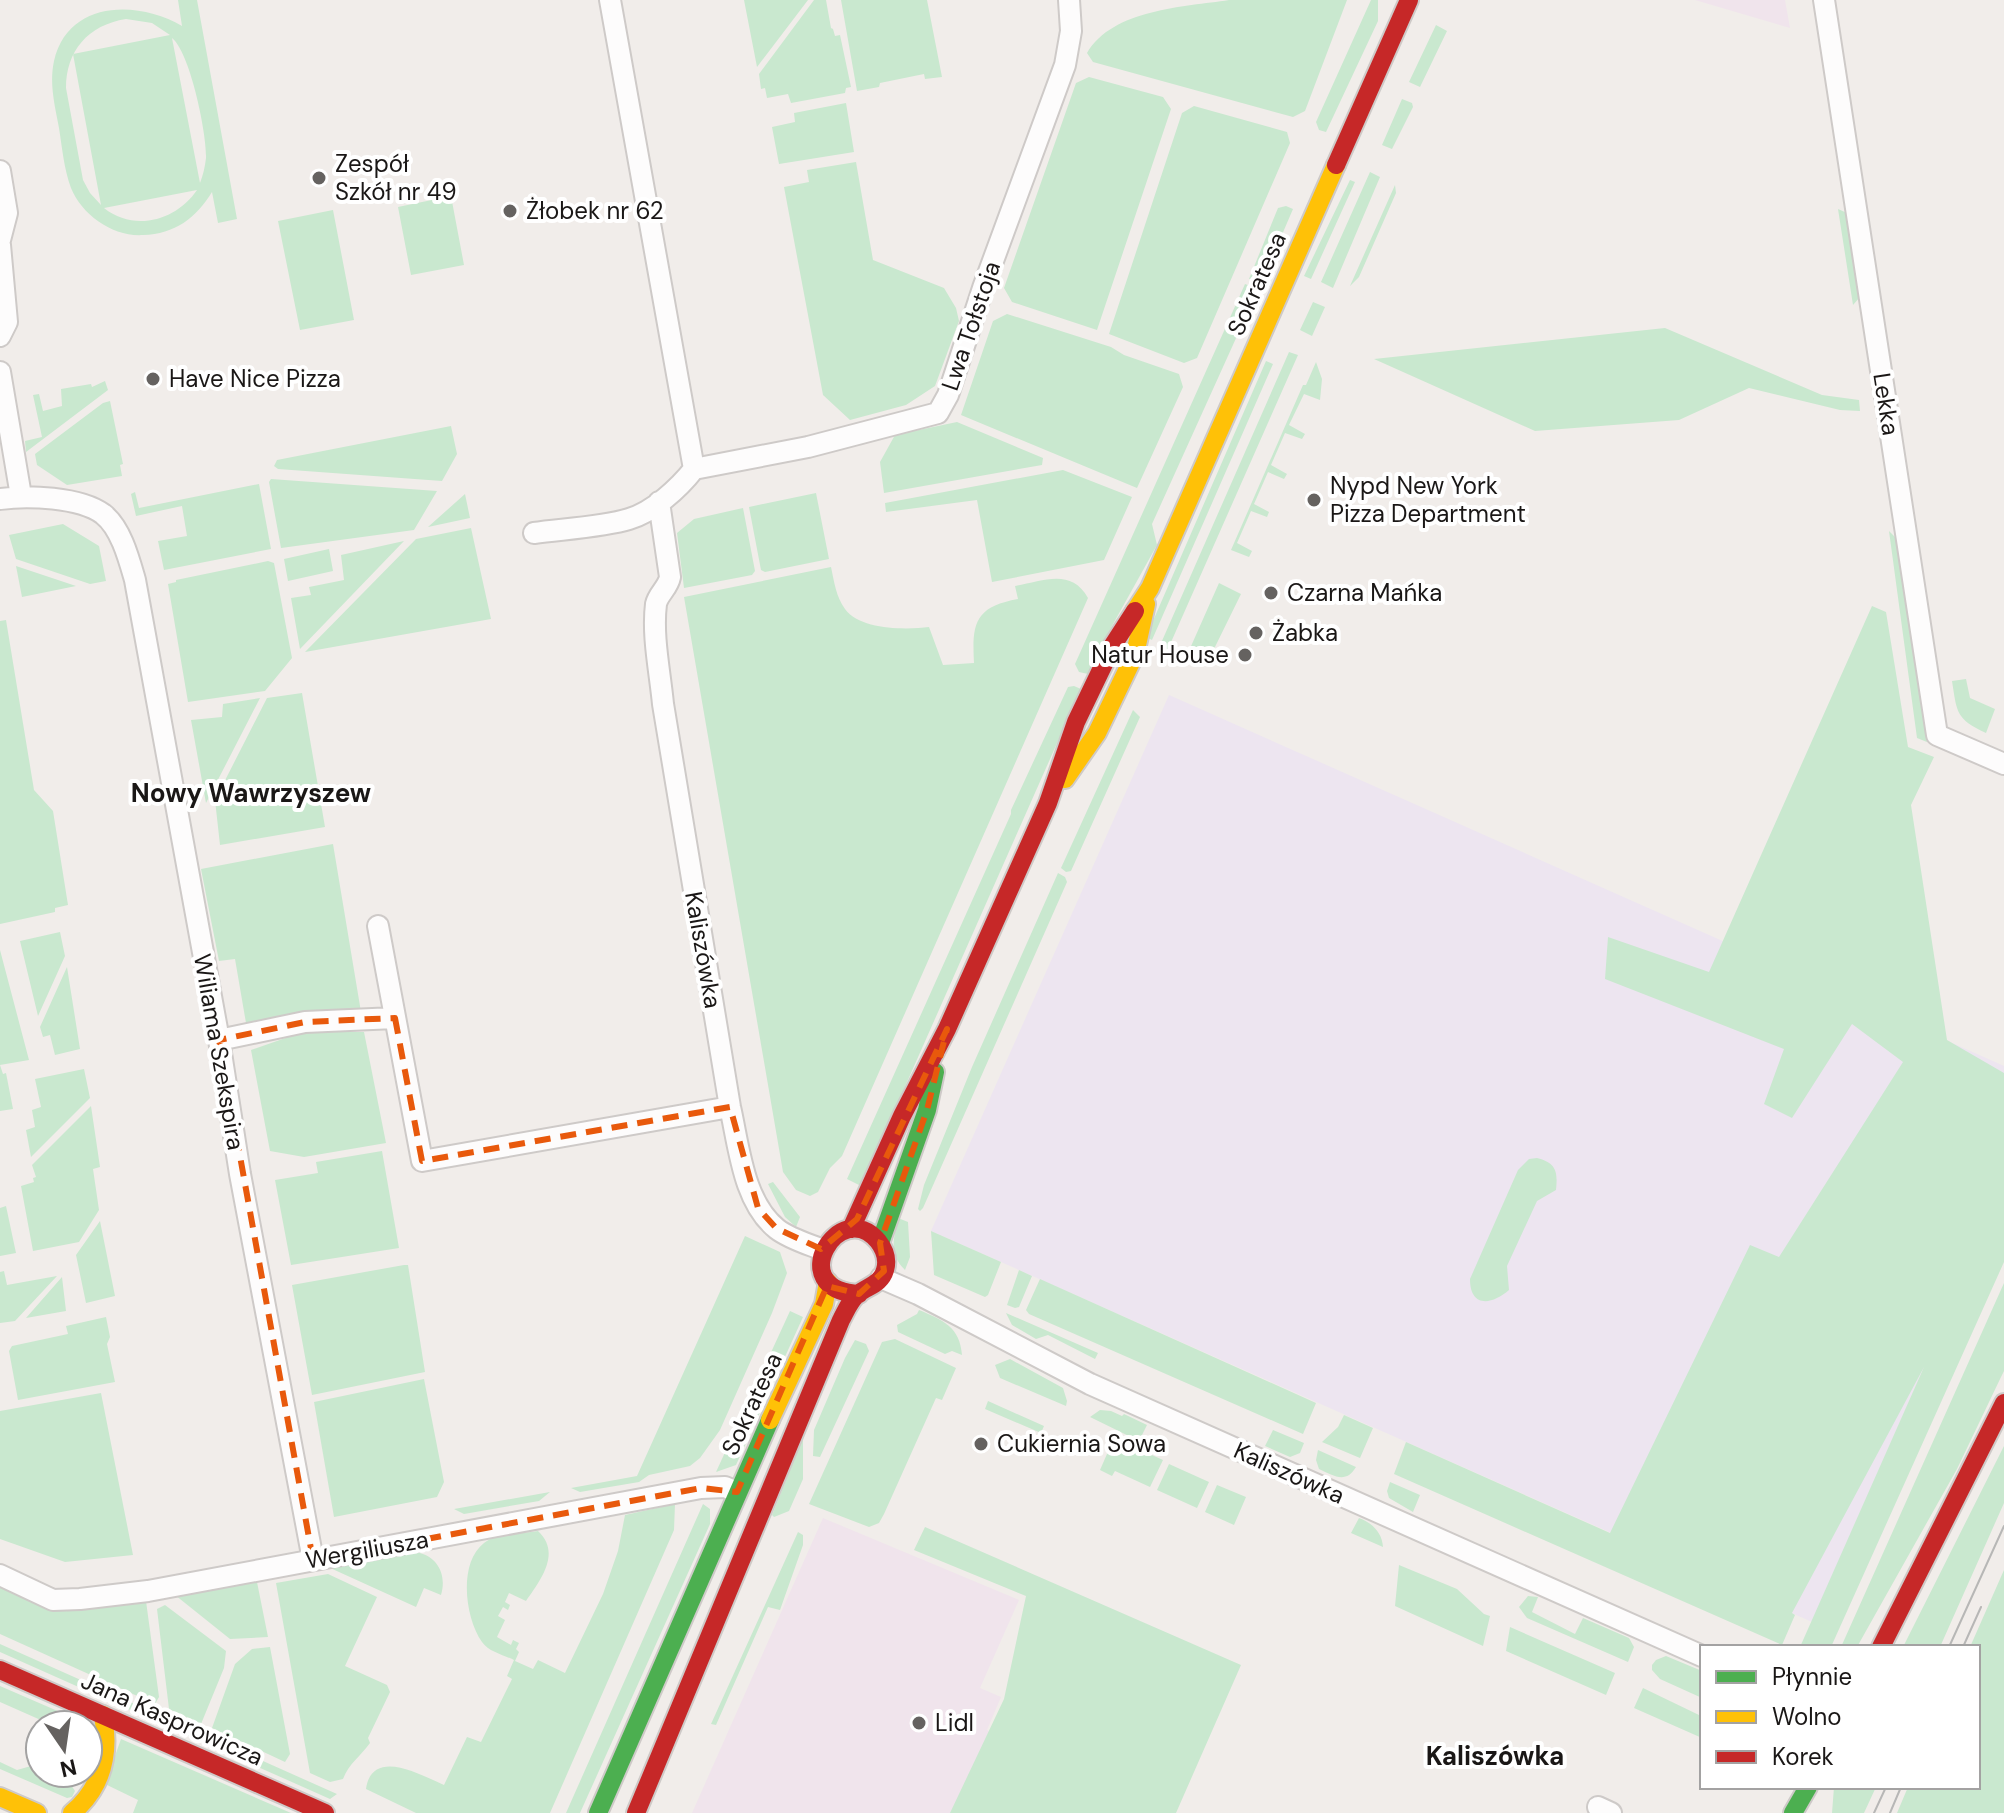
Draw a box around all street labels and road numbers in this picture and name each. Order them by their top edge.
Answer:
street label: Sokratesa [1220,227,1293,340]
street label: Lwa Tołstoja [934,257,1007,394]
street label: Lekka [1866,370,1907,437]
street label: Kaliszówka [678,889,729,1011]
street label: Wiliama Szekspira [187,951,252,1152]
street label: Sokratesa [714,1348,789,1460]
street label: Kaliszówka [1229,1434,1349,1511]
street label: Wergiliusza [303,1523,431,1576]
street label: Jana Kasprowicza [76,1665,268,1773]

